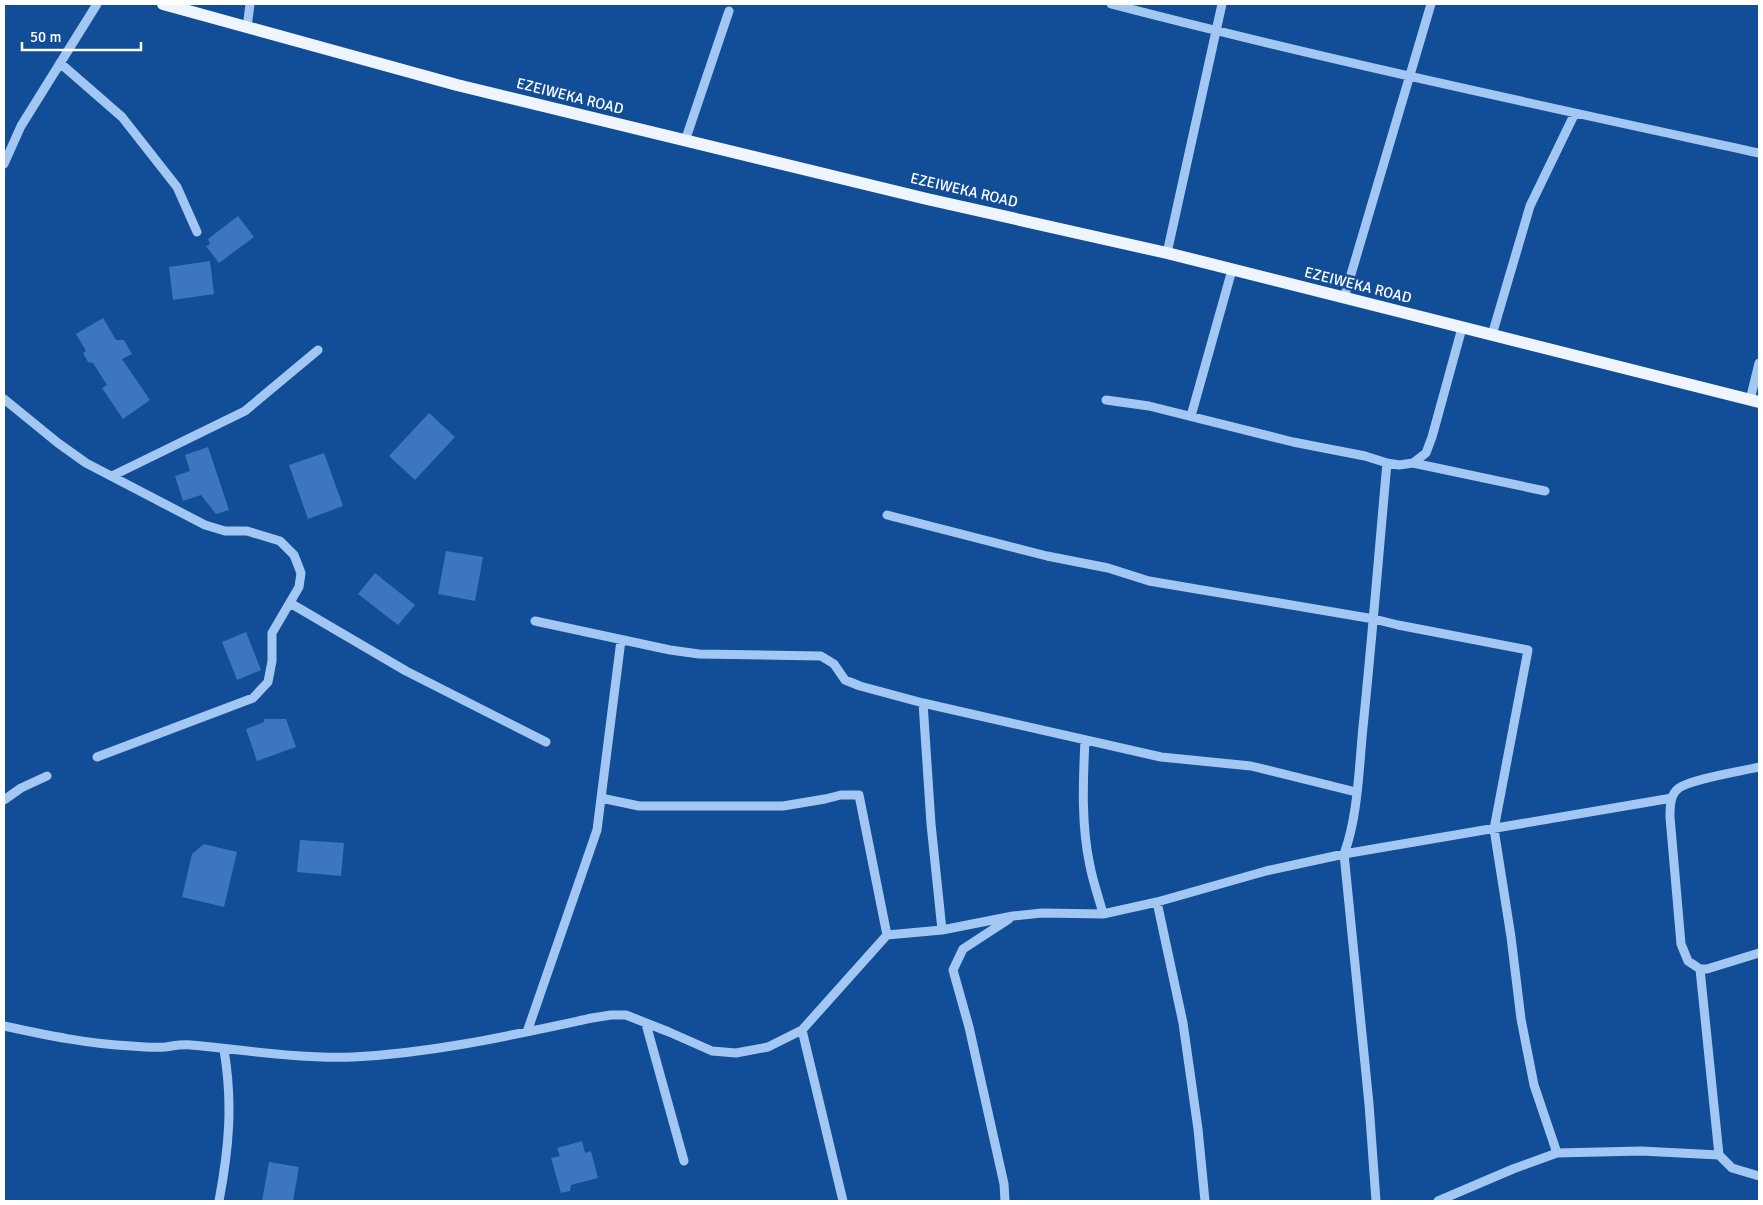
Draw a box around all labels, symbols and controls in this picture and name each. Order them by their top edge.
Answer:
scale bar [22,20,141,52]
text: 50 m [30,28,61,46]
street label: EZEIWEKA ROAD [515,74,625,118]
street label: EZEIWEKA ROAD [908,169,1020,211]
street label: EZEIWEKA ROAD [1303,263,1413,307]

